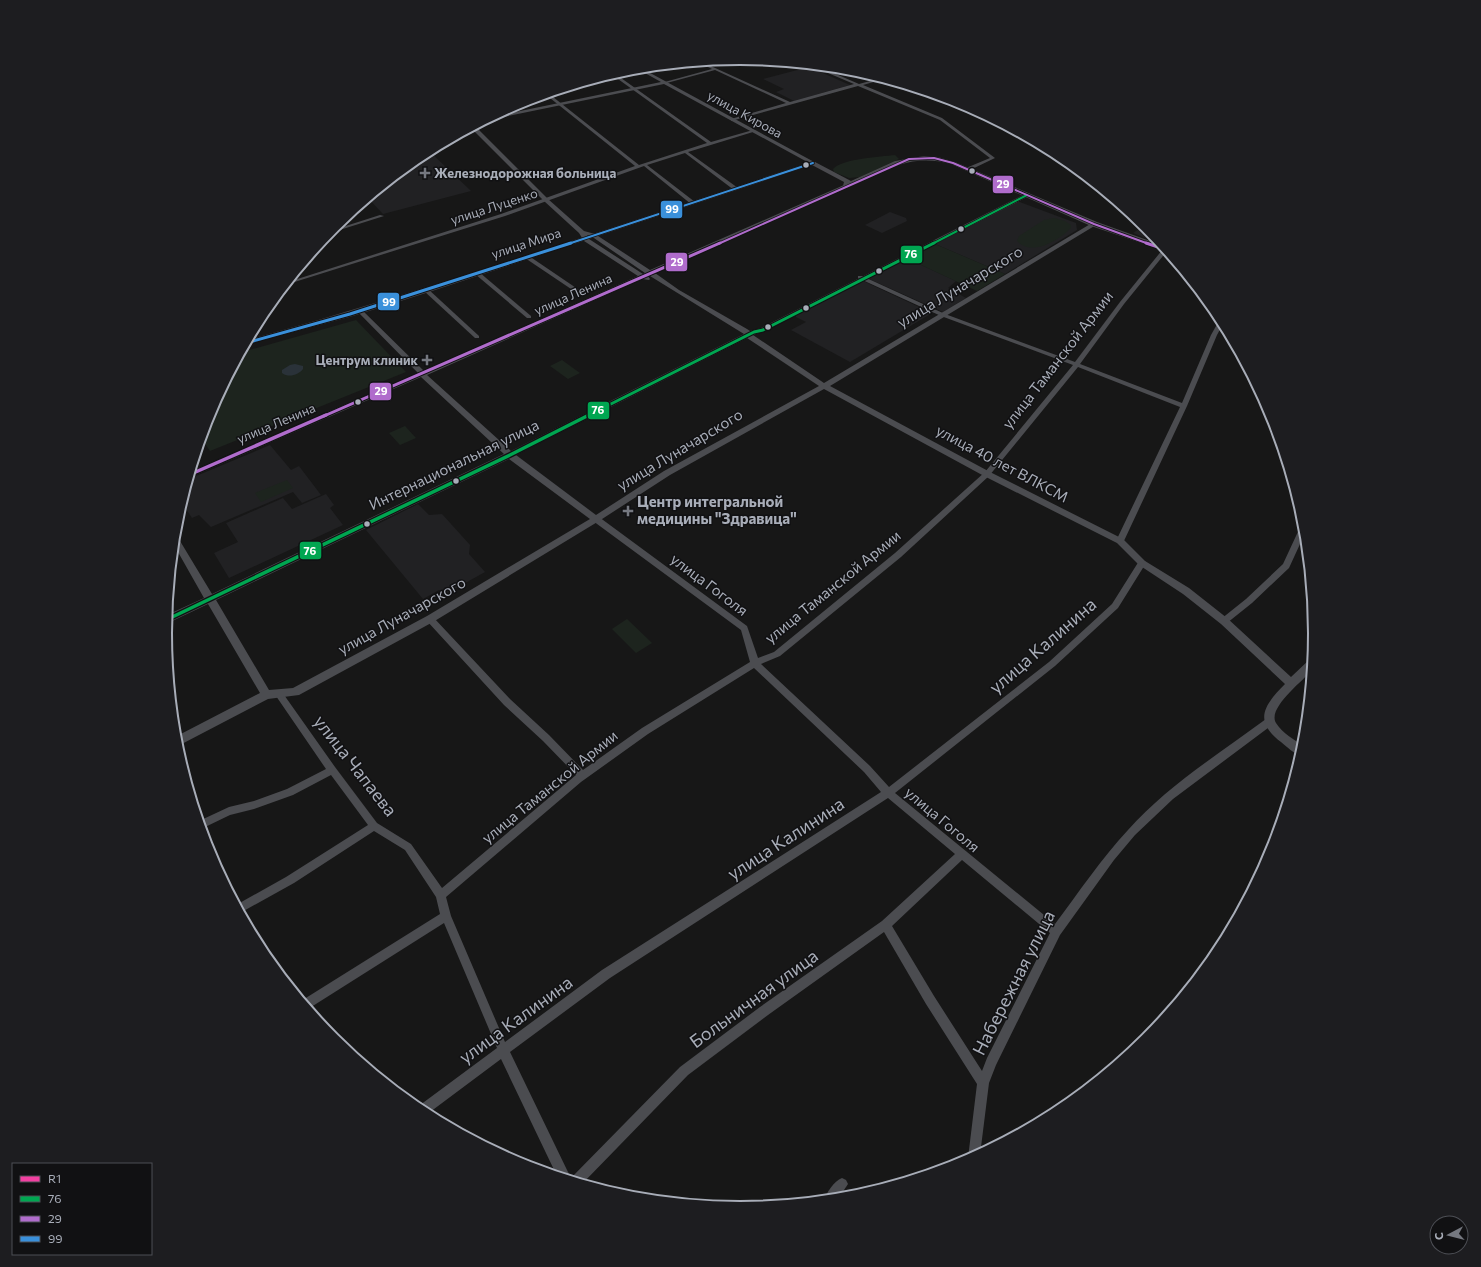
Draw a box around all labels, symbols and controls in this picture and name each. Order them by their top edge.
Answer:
street label: улица Кирова [705,87,785,141]
unlabelled marker [801,160,811,170]
place label: Железнодорожная больница [434,165,616,181]
unlabelled marker [967,166,977,176]
marker: Железнодорожная больница [419,167,431,179]
line badge: 29 [992,175,1014,194]
text: 29 [997,177,1010,190]
street label: улица Луценко [448,184,540,228]
line badge: 99 [660,200,683,219]
text: 99 [665,202,679,215]
street label: улица Мира [489,224,563,262]
unlabelled marker [956,224,966,234]
street label: улица Луначарского [893,242,1026,331]
line badge: 76 [900,245,923,264]
text: 76 [905,247,918,260]
line badge: 29 [665,252,688,272]
text: 29 [671,255,684,268]
unlabelled marker [874,266,884,276]
street label: улица Ленина [532,270,614,318]
street label: улица Таманской Армии [998,287,1117,432]
line badge: 99 [377,292,400,311]
text: 99 [382,295,396,308]
unlabelled marker [801,303,811,313]
unlabelled marker [763,322,773,332]
place label: Центрум клиник [315,352,419,368]
marker: Центрум клиник [421,354,433,366]
line badge: 29 [369,382,392,401]
text: 29 [375,384,388,397]
unlabelled marker [353,397,363,407]
street label: улица Ленина [234,399,318,447]
line badge: 76 [587,401,610,420]
text: 76 [592,403,605,416]
street label: улица Луначарского [613,405,746,494]
street label: Интернациональная улица [366,415,541,513]
street label: улица 40 лет ВЛКСМ [933,421,1072,506]
unlabelled marker [451,476,461,486]
place label: Центр интегральной медицины "Здравица" [637,492,797,527]
marker: Центр интегральной медицины "Здравица" [622,505,634,517]
unlabelled marker [362,519,372,529]
street label: улица Таманской Армии [761,526,904,647]
line badge: 76 [299,541,322,560]
text: 76 [304,544,317,557]
street label: улица Гоголя [667,549,752,619]
street label: улица Луначарского [335,573,469,658]
street label: улица Калинина [984,593,1100,698]
street label: улица Чапаева [310,710,402,820]
street label: улица Таманской Армии [478,726,621,847]
street label: улица Гоголя [902,783,984,856]
street label: улица Калинина [723,792,848,884]
street label: Набережная улица [967,907,1059,1058]
street label: Больничная улица [685,944,822,1052]
street label: улица Калинина [454,971,576,1068]
legend [12,1163,152,1255]
text: R1 [48,1171,61,1185]
text: 76 [48,1191,62,1205]
text: 29 [48,1211,62,1225]
north arrow [1429,1215,1469,1255]
text: 99 [48,1231,63,1245]
text: С [1432,1231,1445,1241]

